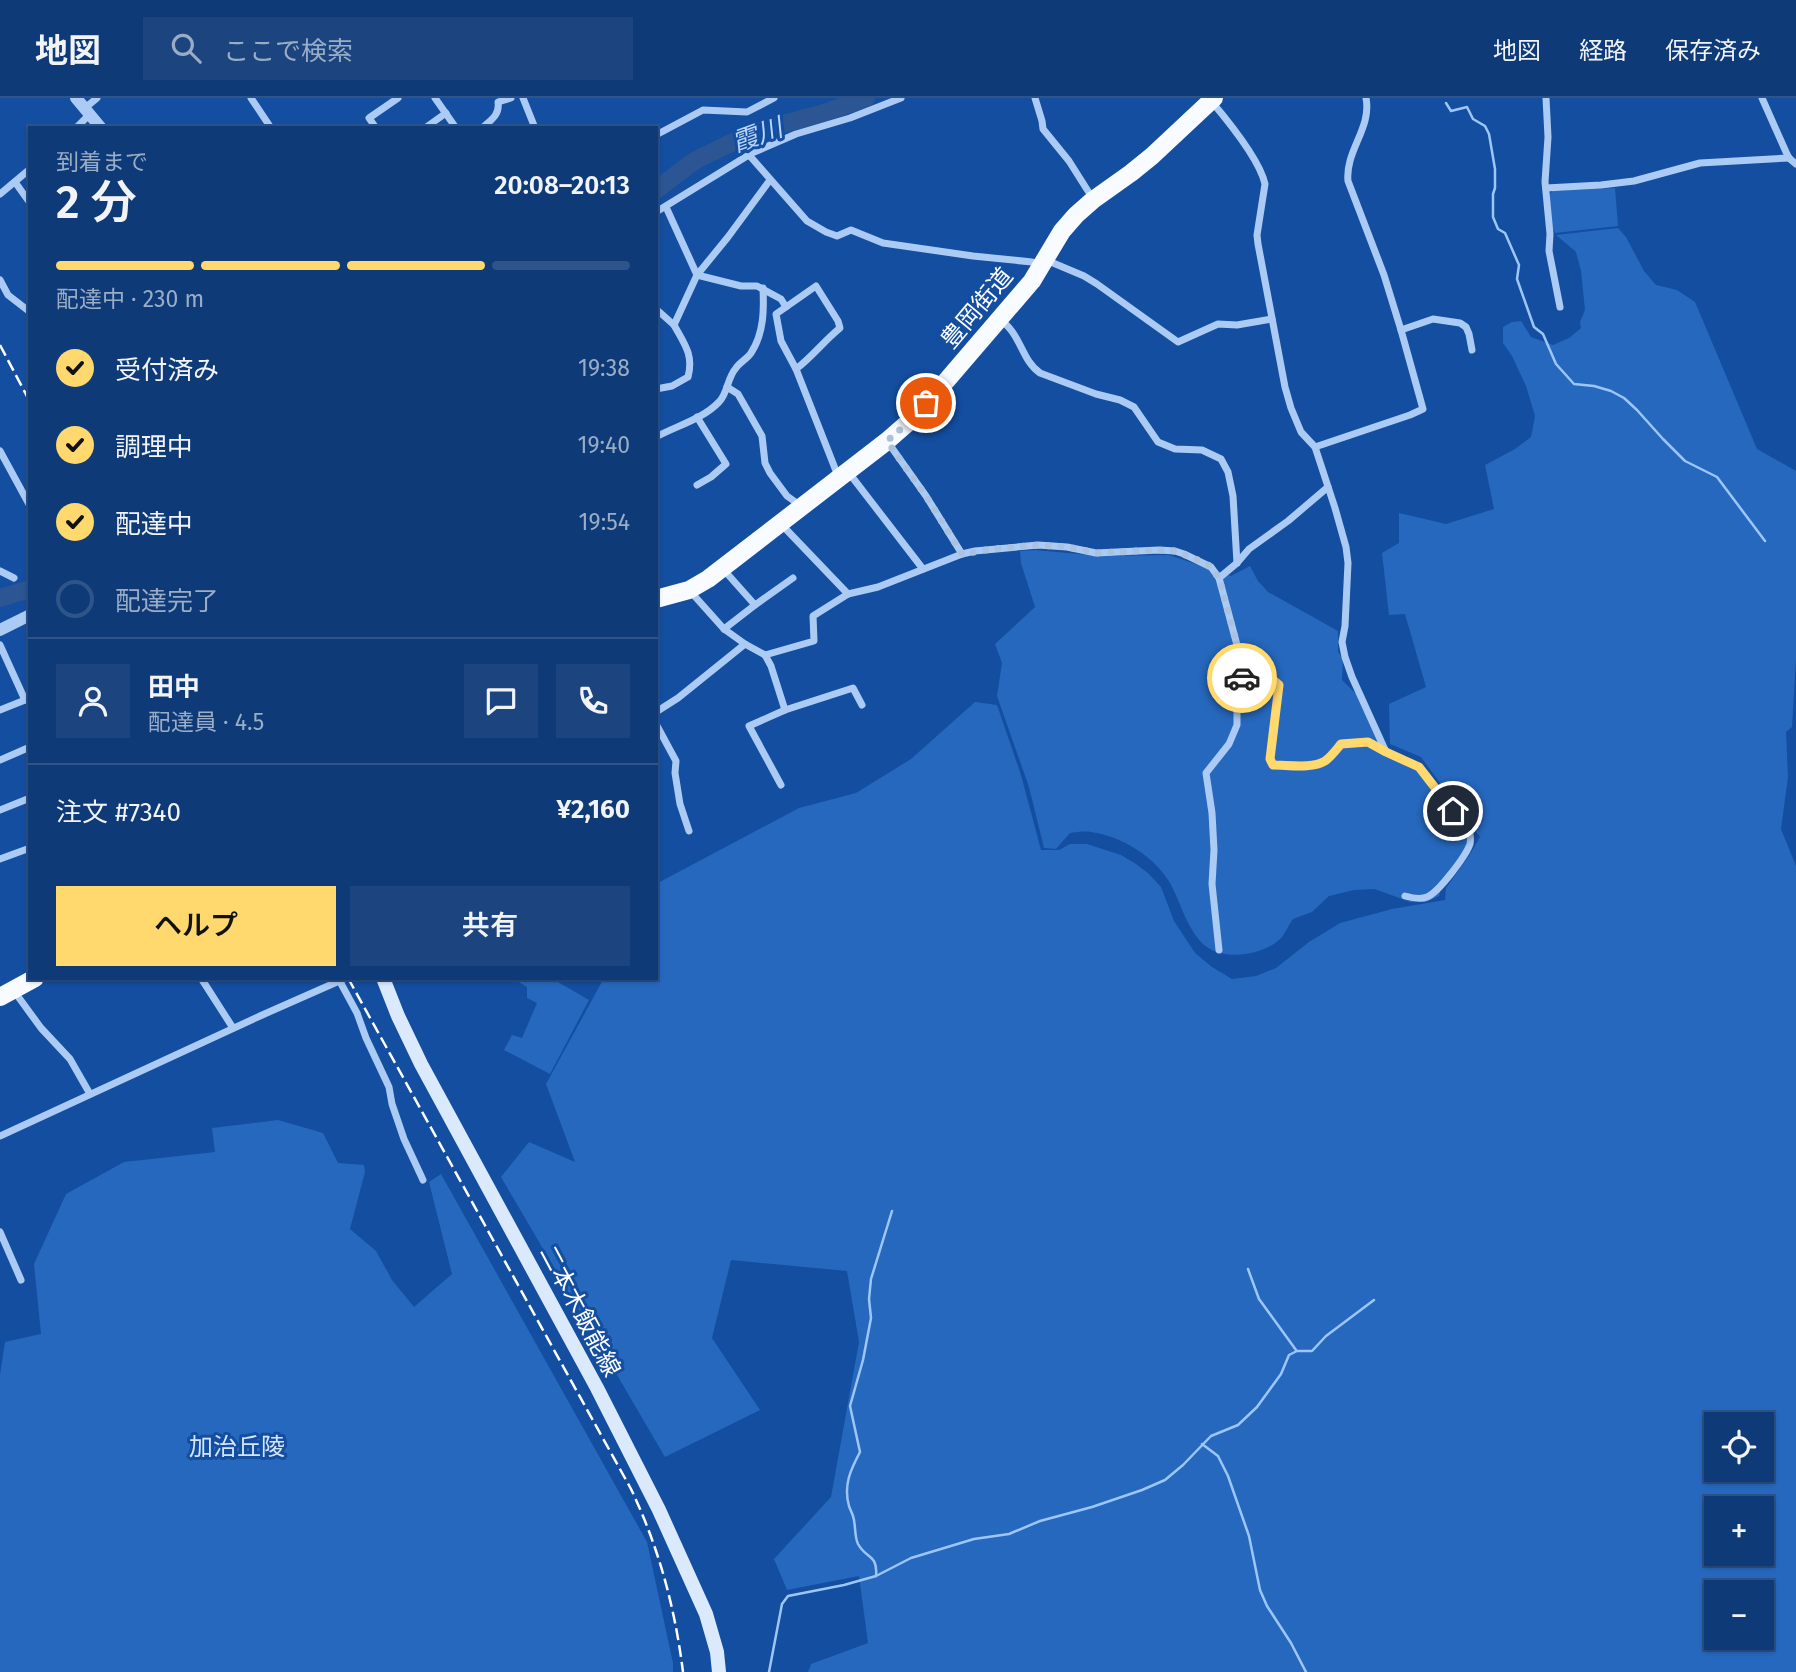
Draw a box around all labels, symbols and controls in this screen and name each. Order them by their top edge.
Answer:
search box [143,17,633,80]
icon: search [167,29,205,67]
text: 地図 [35,31,101,71]
text: ここで検索 [223,36,353,67]
text: 地図 [1493,37,1541,65]
text: 経路 [1579,37,1627,65]
text: 保存済み [1665,37,1761,65]
water label: 霞川 [727,111,790,159]
text: 到着まで [56,148,148,176]
text: 20:08–20:13 [494,170,630,201]
text: 2 分 [56,175,137,230]
street label: 豊岡街道 [935,262,1019,354]
text: 配達中 · 230 m [56,285,204,313]
icon: check [56,349,94,387]
text: 19:38 [578,354,630,382]
text: 受付済み [115,355,219,386]
pin [896,373,956,433]
icon: bag [907,384,945,422]
icon: check [56,426,94,464]
text: 19:40 [577,431,630,459]
text: 調理中 [115,432,193,463]
icon: check [56,503,94,541]
text: 19:54 [579,508,630,536]
text: 配達中 [115,509,193,540]
text: 配達完了 [115,586,219,617]
courier [1207,643,1277,713]
icon: car [1223,659,1261,697]
button: person [56,664,130,738]
button: chat [464,664,538,738]
button: phone [556,664,630,738]
text: 田中 [148,672,200,703]
text: 配達員 · 4.5 [148,708,264,736]
pin [1423,781,1483,841]
icon: home [1434,792,1472,830]
text: ¥2,160 [557,794,630,825]
text: 注文 #7340 [56,797,181,828]
button: ヘルプ [56,886,336,966]
button: 共有 [350,886,630,966]
street label: 二本木飯能線 [534,1241,626,1381]
map controls [1704,1412,1774,1650]
button: locate [1704,1412,1774,1482]
park label: 加治丘陵 [189,1433,285,1461]
button: + [1704,1496,1774,1566]
button: − [1704,1580,1774,1650]

